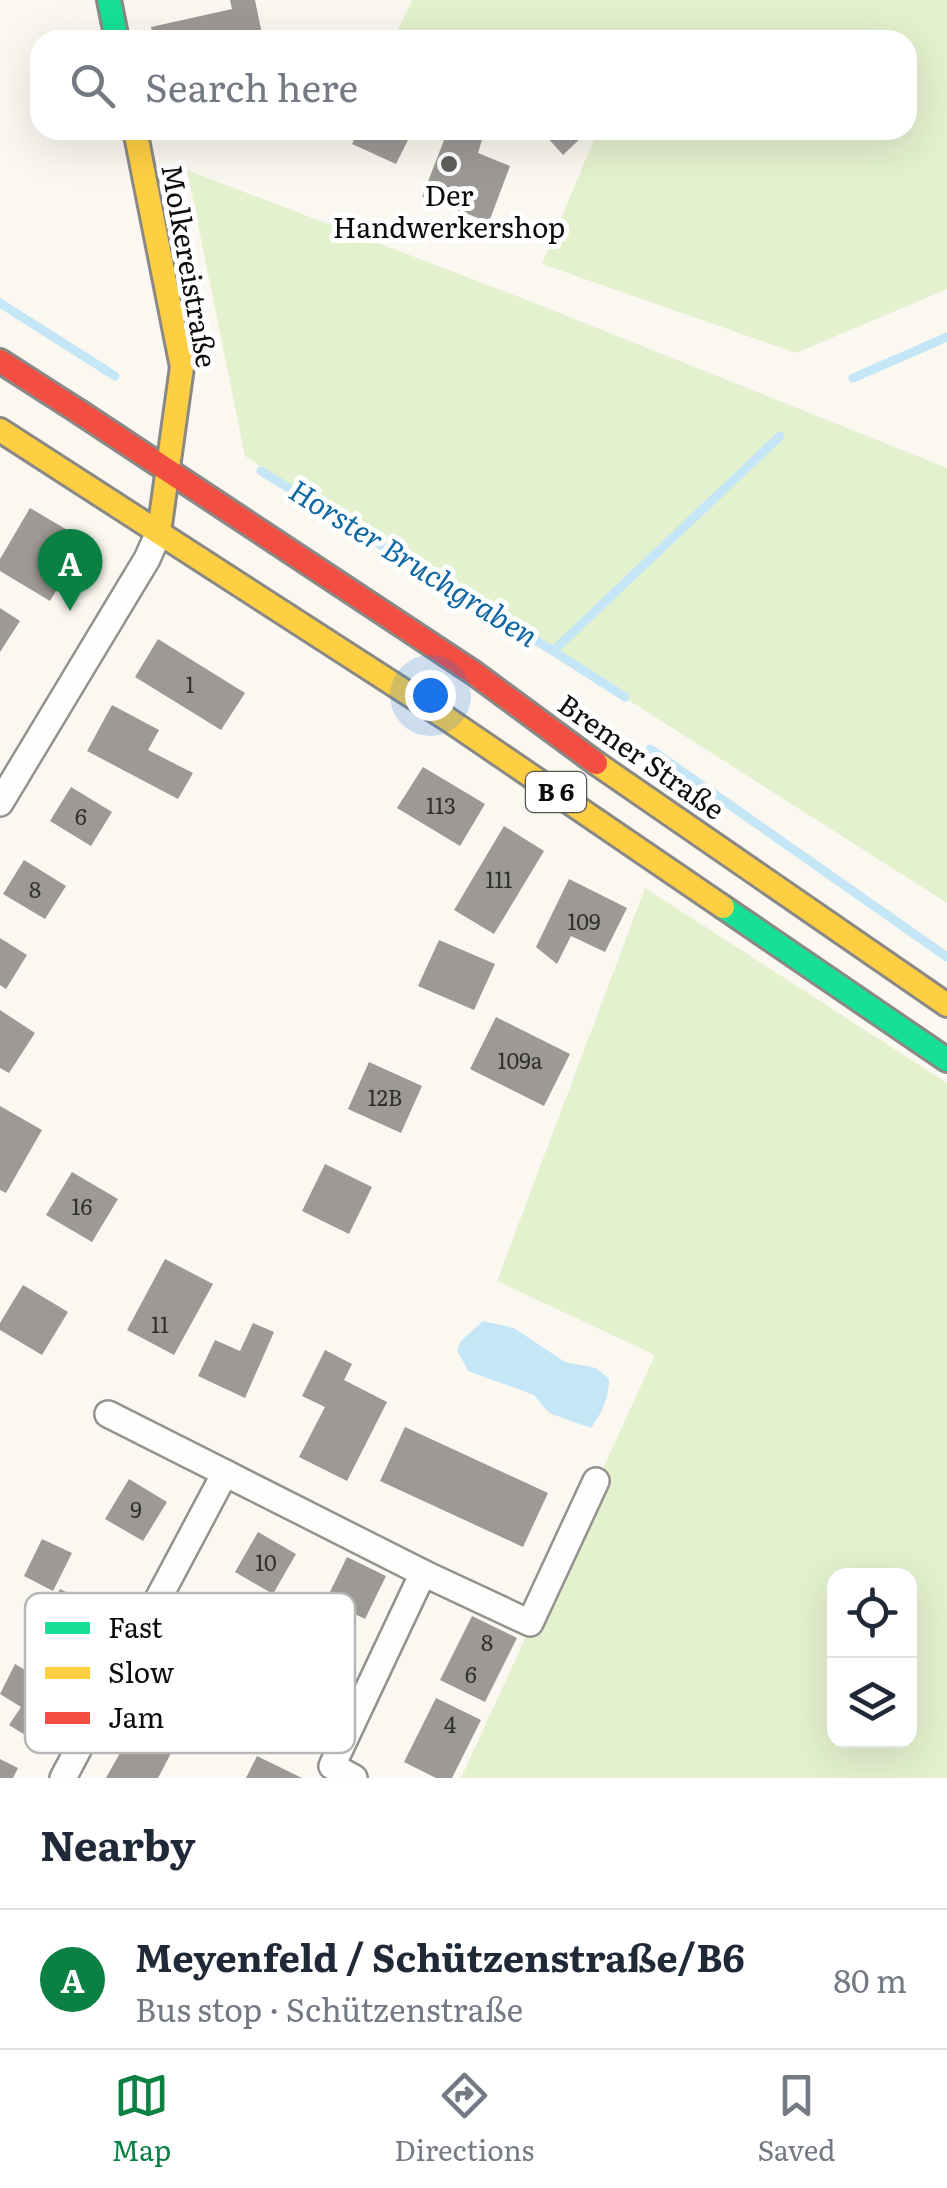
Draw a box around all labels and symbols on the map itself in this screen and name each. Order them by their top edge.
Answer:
marker: Der Handwerkershop [438,153,460,175]
street label: Molkereistraße [152,161,230,371]
place label: Der Handwerkershop [333,173,565,247]
water label: Horster Bruchgraben [282,467,548,656]
pin: A [38,528,102,611]
house number: 1 [186,667,195,700]
your location [405,670,456,721]
street label: Bremer Straße [550,682,734,828]
road number: B 6 [526,772,586,812]
house number: 113 [426,788,456,821]
house number: 6 [75,799,87,832]
house number: 111 [486,862,512,895]
house number: 8 [29,872,41,905]
house number: 109 [567,904,601,937]
house number: 109a [497,1043,543,1076]
house number: 12B [368,1080,402,1113]
house number: 16 [72,1189,93,1222]
house number: 11 [151,1307,169,1340]
house number: 9 [130,1492,142,1525]
house number: 10 [255,1545,277,1578]
legend [25,1593,355,1753]
text: Fast [108,1605,163,1647]
house number: 8 [481,1625,493,1658]
text: Slow [108,1650,174,1692]
house number: 6 [465,1657,477,1690]
text: Jam [108,1695,164,1737]
house number: 4 [444,1707,456,1740]

